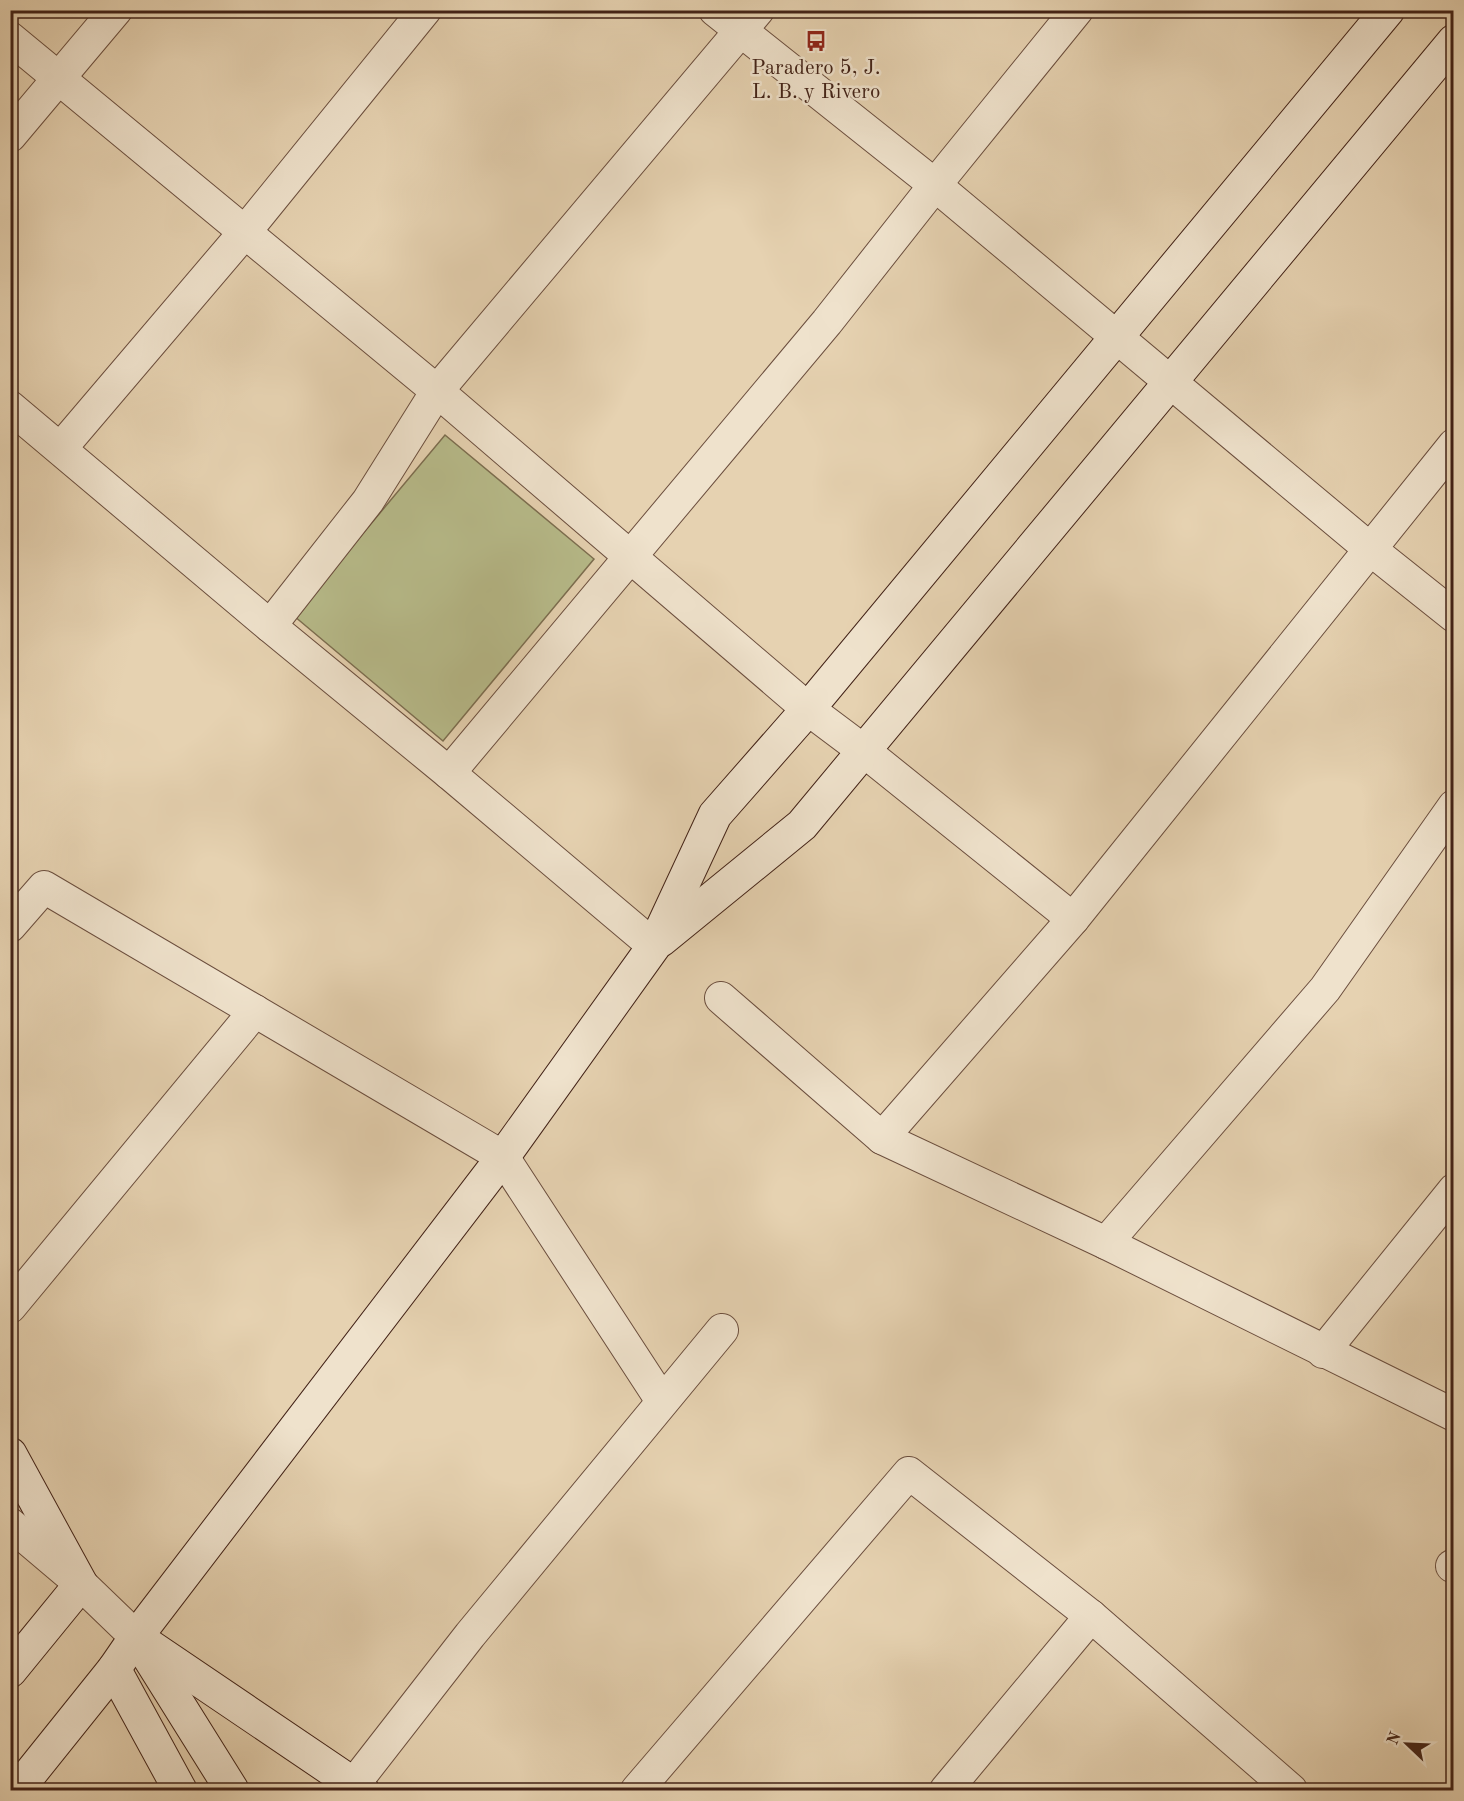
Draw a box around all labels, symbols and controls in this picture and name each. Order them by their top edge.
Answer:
bus stop icon: Paradero 5, J. L. B. y Rivero [804,29,828,53]
place label: Paradero 5, J. L. B. y Rivero [751,58,881,103]
north arrow [1377,1714,1437,1774]
text: N [1385,1729,1405,1748]

